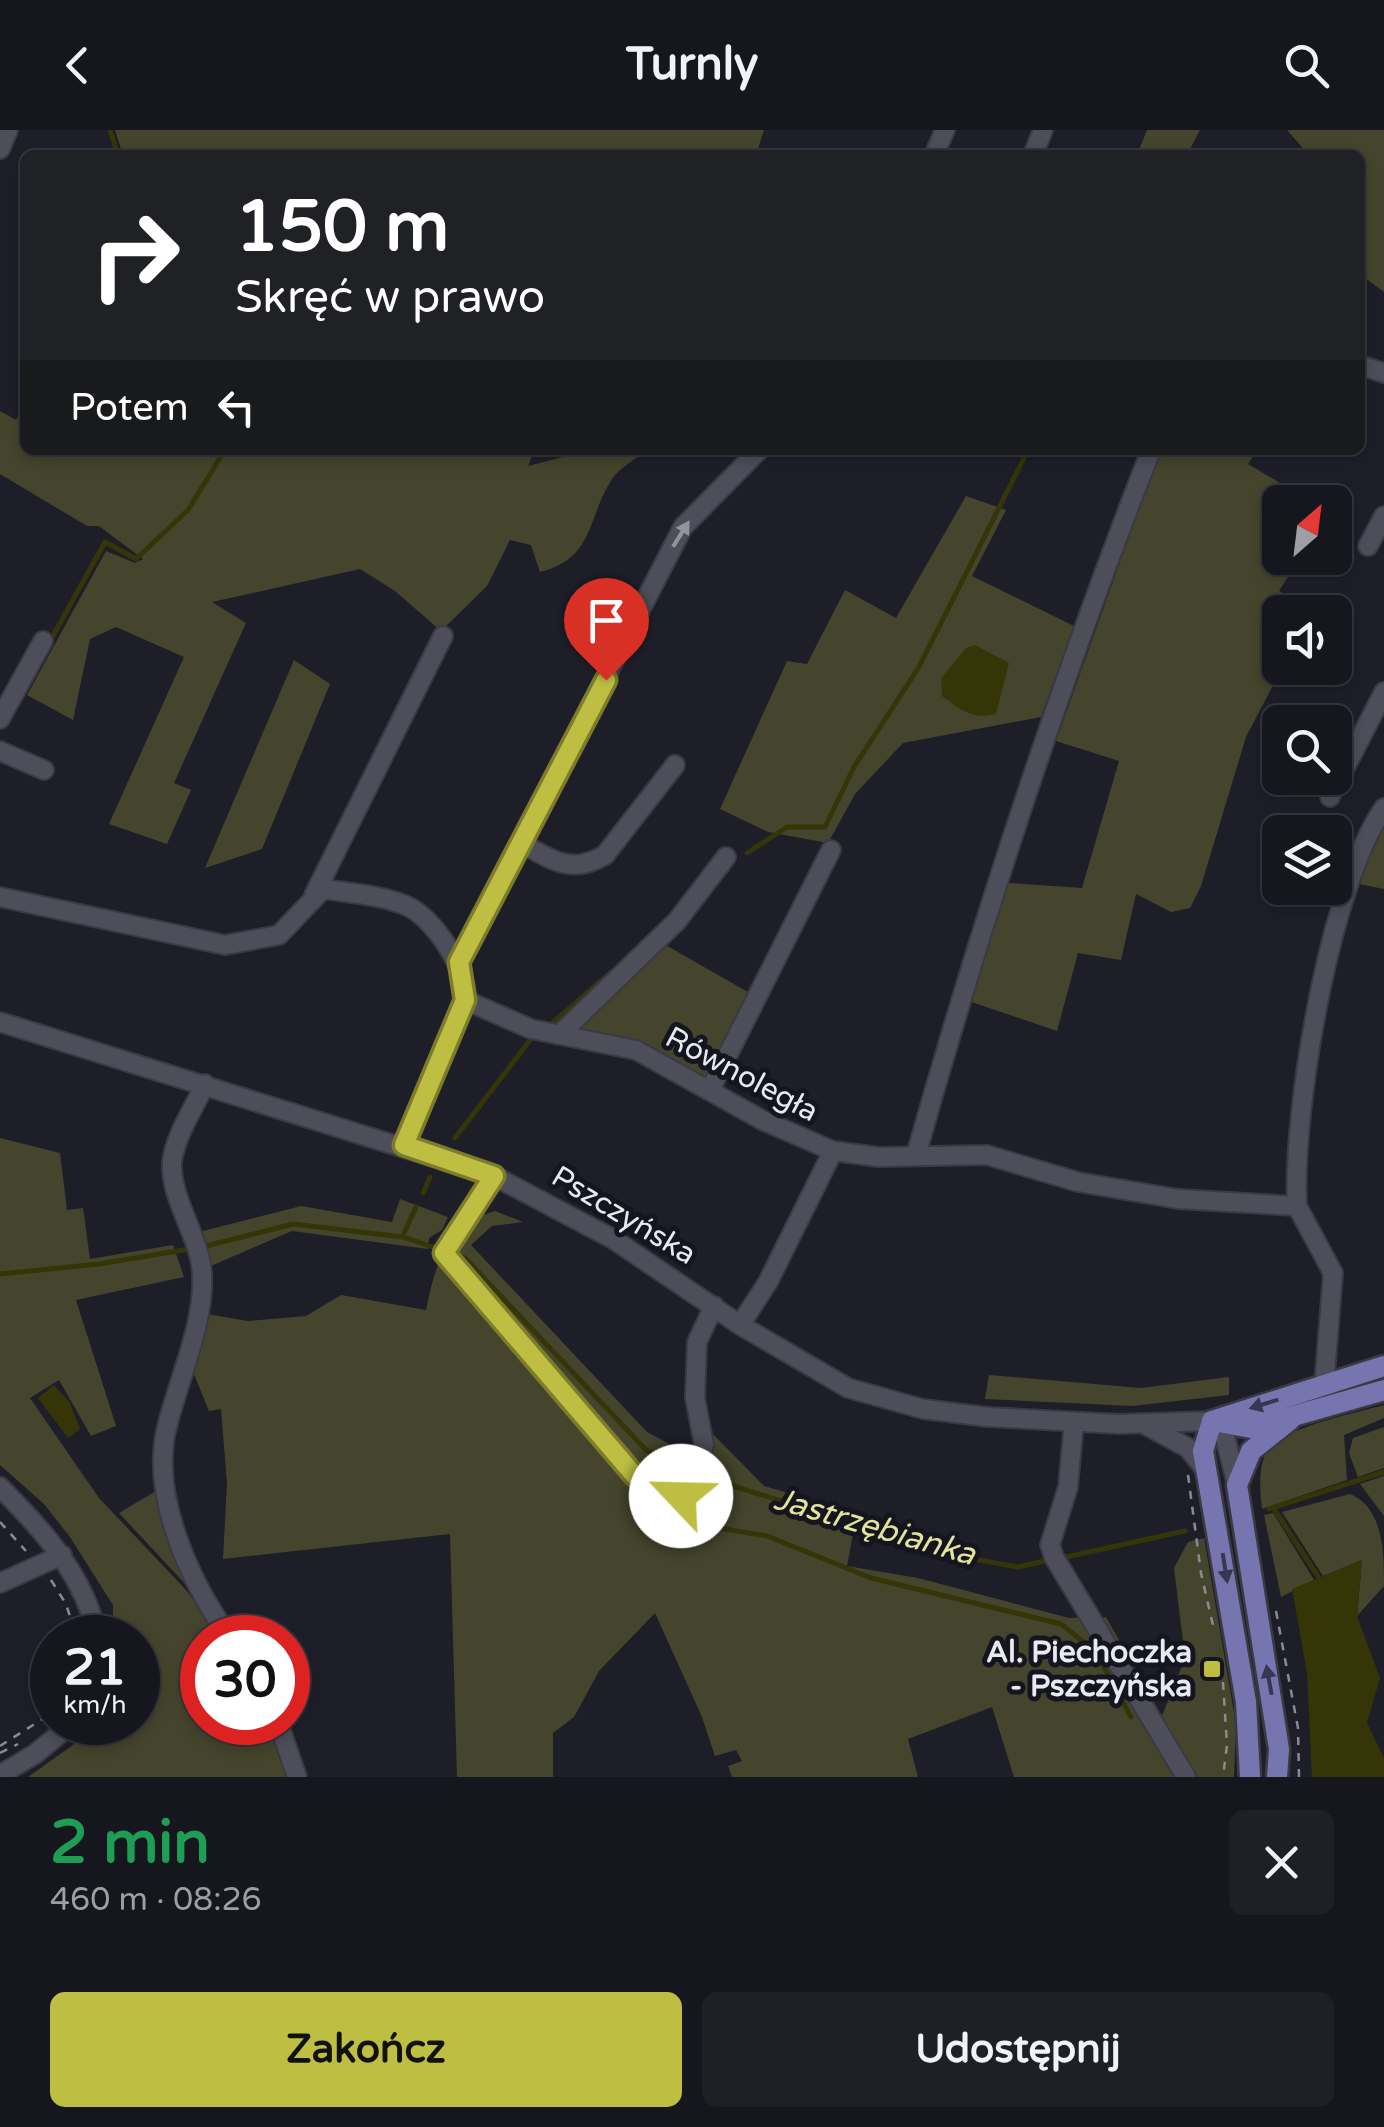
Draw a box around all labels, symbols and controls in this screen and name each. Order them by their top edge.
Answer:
icon: back [50,38,105,93]
text: Turnly [626,38,758,92]
icon: search [1279,38,1334,93]
text: 150 m [235,186,449,270]
icon: right [70,190,200,320]
text: Skręć w prawo [235,271,545,325]
icon: left [209,380,264,435]
text: Potem [70,385,189,431]
north arrow [1262,485,1352,575]
map controls [1262,485,1352,905]
one-way arrow [671,521,690,548]
pin [564,578,649,681]
icon: arrive [579,593,634,648]
button: sound [1262,595,1352,685]
button: search [1262,705,1352,795]
button: layers [1262,815,1352,905]
street label: Równoległa [659,1019,824,1130]
street label: Pszczyńska [545,1158,703,1273]
one-way arrow [1249,1397,1279,1412]
position arrow [629,1444,733,1548]
water label: Jastrzębianka [770,1480,981,1574]
one-way arrow [1218,1553,1233,1585]
speed limit sign: 30 [180,1615,310,1745]
place label: Al. Piechoczka - Pszczyńska [986,1634,1192,1705]
text: 21 [64,1638,126,1698]
marker: Al. Piechoczka - Pszczyńska [1201,1658,1223,1680]
one-way arrow [1260,1665,1276,1696]
text: km/h [64,1690,126,1720]
text: 2 min [50,1807,210,1879]
button: close [1229,1810,1334,1915]
text: 460 m · 08:26 [50,1881,262,1919]
button: Zakończ [50,1992,682,2107]
button: Udostępnij [702,1992,1334,2107]

